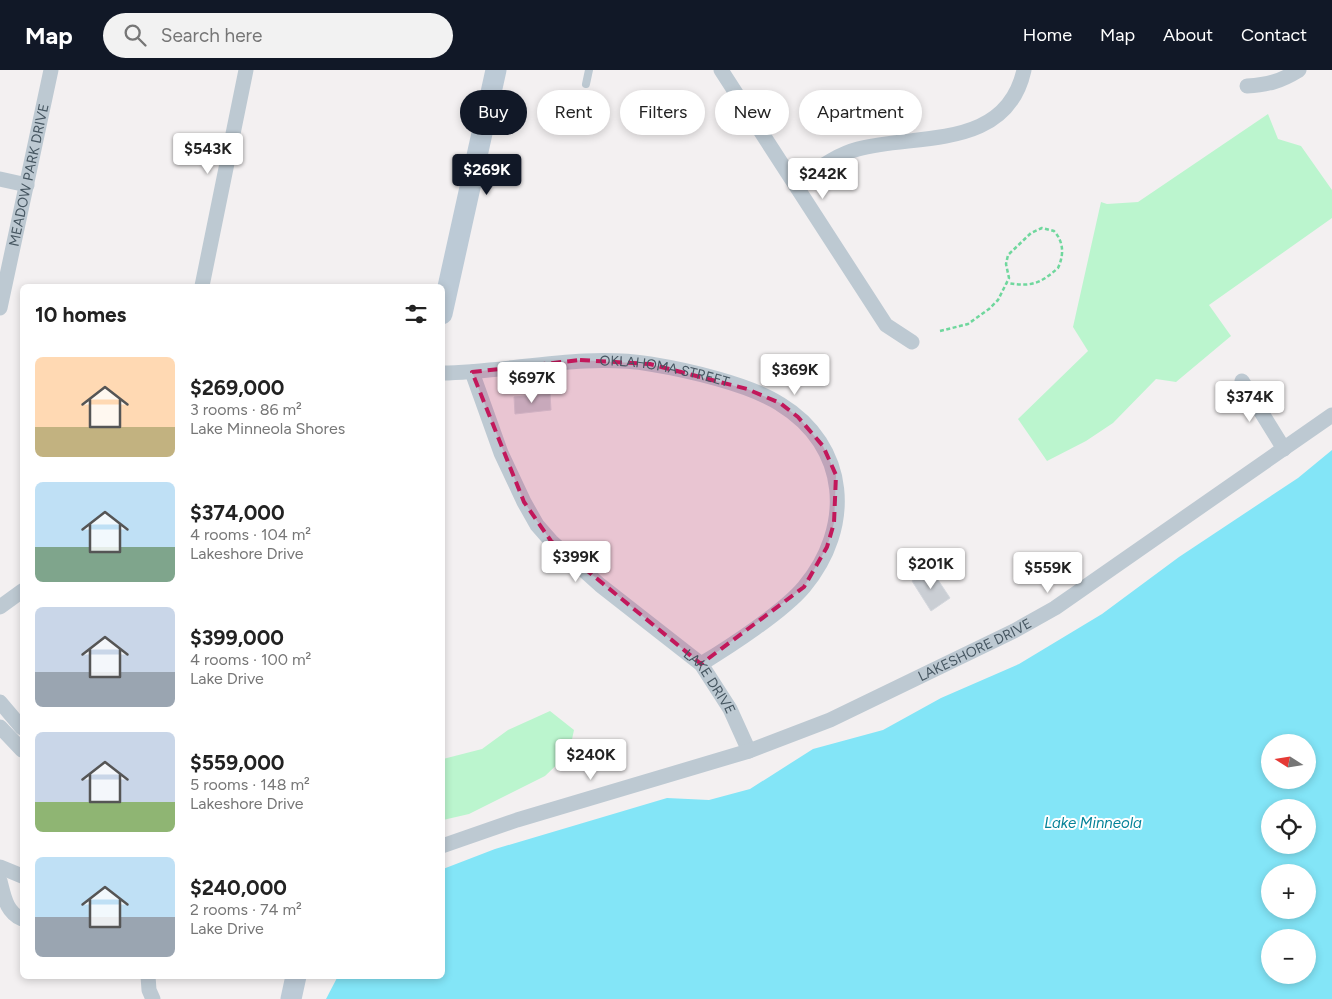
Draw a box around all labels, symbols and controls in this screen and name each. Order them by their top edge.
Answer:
search box [103,13,453,58]
text: Map [25,21,73,50]
icon: search [121,21,149,49]
text: Search here [161,24,262,47]
text: Home [1023,24,1072,46]
text: Map [1100,24,1135,46]
text: About [1163,24,1213,46]
text: Contact [1241,24,1307,46]
chip: Buy [460,90,527,135]
chip: Rent [537,90,610,135]
chip: Filters [620,90,705,135]
chip: New [715,90,789,135]
chip: Apartment [799,90,922,135]
street label: MEADOW PARK DRIVE [5,102,52,248]
pin: $543K [173,132,243,175]
text: $543K [184,139,232,158]
pin: $269K [452,154,522,196]
pin: $242K [788,158,858,200]
text: $269K [463,160,511,179]
text: $242K [799,164,847,183]
icon: filters [402,300,430,328]
text: 10 homes [35,302,126,327]
street label: OKLAHOMA STREET [599,352,732,390]
pin: $369K [760,354,830,396]
text: $369K [772,360,818,379]
pin: $697K [497,362,567,404]
text: $697K [509,368,555,387]
text: $269,000 [190,375,284,400]
icon: home [75,377,135,437]
pin: $374K [1215,380,1285,423]
text: $374K [1226,387,1274,406]
text: 3 rooms · 86 m² [190,400,302,419]
text: Lake Minneola Shores [190,419,345,438]
text: $374,000 [190,500,285,525]
icon: home [75,502,135,562]
text: 4 rooms · 104 m² [190,525,311,544]
pin: $399K [541,540,611,583]
text: Lakeshore Drive [190,544,304,563]
text: $399K [553,547,599,566]
pin: $201K [896,548,966,590]
pin: $559K [1013,552,1083,594]
text: $201K [908,554,954,573]
text: $559K [1024,558,1072,577]
street label: LAKESHORE DRIVE [915,614,1034,685]
text: $399,000 [190,625,284,650]
icon: home [75,627,135,687]
street label: LAKE DRIVE [680,645,739,716]
text: 4 rooms · 100 m² [190,650,311,669]
text: Lake Drive [190,669,264,688]
north arrow [1261,734,1316,789]
map controls [1261,734,1316,984]
pin: $240K [556,738,626,781]
text: $240K [566,745,616,764]
text: $559,000 [190,750,284,775]
icon: home [75,752,135,812]
text: 5 rooms · 148 m² [190,775,310,794]
text: Lakeshore Drive [190,794,304,813]
button: locate [1261,799,1316,854]
water label: Lake Minneola [1044,814,1142,832]
button: + [1261,864,1316,919]
text: $240,000 [190,875,287,900]
icon: home [75,877,135,937]
text: 2 rooms · 74 m² [190,900,302,919]
text: Lake Drive [190,919,264,938]
button: − [1261,929,1316,984]

